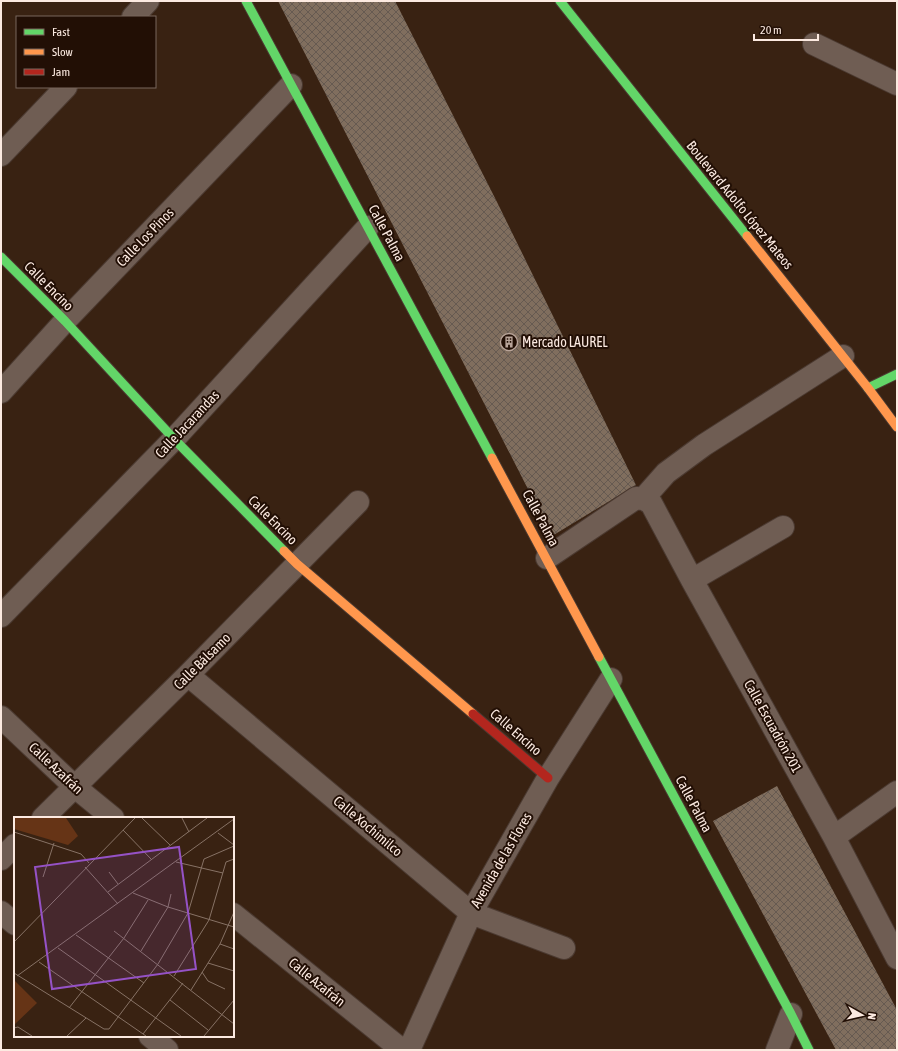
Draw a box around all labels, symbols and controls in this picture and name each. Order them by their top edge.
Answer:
legend [16,16,156,88]
scale bar [754,16,818,42]
text: 20 m [760,23,782,37]
text: Fast [52,25,70,39]
text: Slow [52,45,73,59]
text: Jam [52,65,70,79]
street label: Boulevard Adolfo López Mateos [683,138,797,272]
street label: Calle Palma [365,202,409,264]
street label: Calle Los Pinos [113,204,177,270]
street label: Calle Encino [21,258,77,314]
building icon: Mercado LAUREL [499,332,519,352]
place label: Mercado LAUREL [522,334,608,350]
street label: Calle Jacarandas [152,387,222,461]
street label: Calle Palma [519,487,563,549]
street label: Calle Encino [245,492,301,548]
street label: Calle Bálsamo [170,629,234,693]
street label: Calle Escuadrón 201 [741,677,805,775]
street label: Calle Encino [487,705,545,759]
street label: Calle Azafrán [26,739,86,797]
street label: Calle Palma [672,773,716,835]
street label: Calle Xochimilco [330,793,406,859]
street label: Avenida de las Flores [467,810,535,910]
inset map [14,817,234,1037]
street label: Calle Azafrán [286,954,348,1010]
north arrow [842,995,882,1035]
text: N [866,1012,878,1020]

